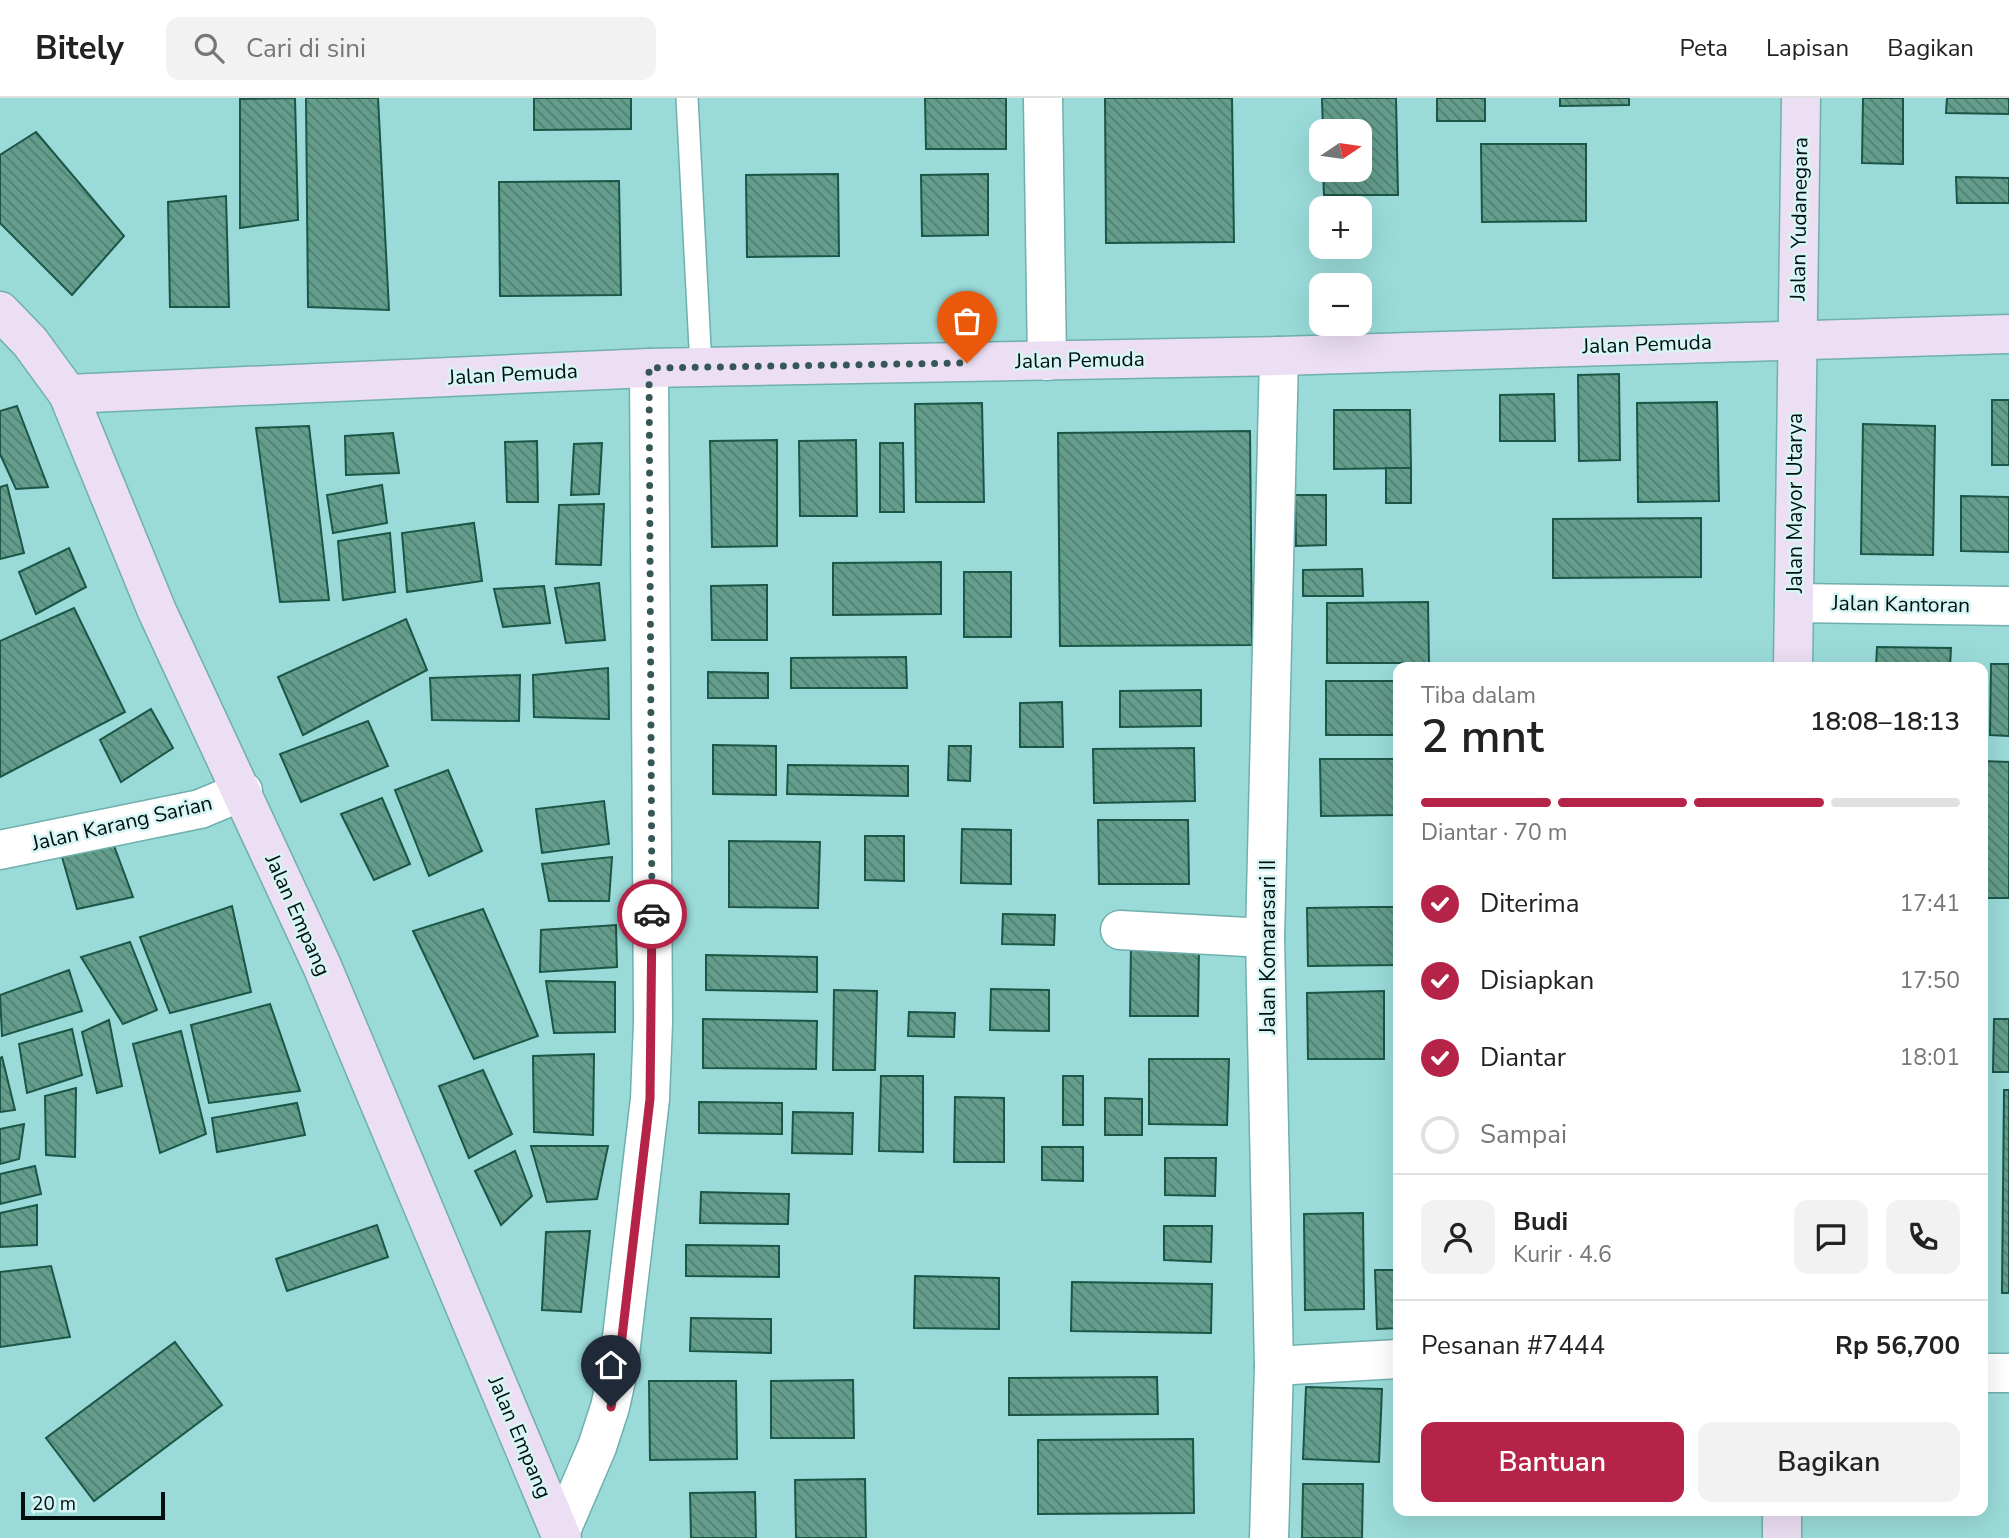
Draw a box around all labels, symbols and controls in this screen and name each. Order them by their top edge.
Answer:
search box [166,17,656,80]
text: Bitely [35,26,124,71]
icon: search [190,29,228,67]
text: Cari di sini [246,31,366,66]
text: Peta [1679,32,1728,64]
text: Lapisan [1766,32,1849,64]
text: Bagikan [1887,32,1974,64]
north arrow [1309,119,1372,182]
map controls [1309,119,1372,336]
street label: Jalan Yudanegara [1784,137,1814,302]
button: + [1309,196,1372,259]
button: − [1309,273,1372,336]
pin [937,291,997,363]
icon: bag [948,302,986,340]
street label: Jalan Pemuda [1581,328,1712,360]
street label: Jalan Pemuda [1014,345,1145,375]
street label: Jalan Pemuda [446,357,579,391]
street label: Jalan Mayor Utarya [1781,413,1809,594]
street label: Jalan Kantoran [1831,589,1970,619]
text: Tiba dalam [1421,680,1536,711]
text: 18:08–18:13 [1810,704,1960,739]
text: 2 mnt [1421,705,1544,768]
street label: Jalan Karang Sarian [28,789,215,858]
text: Diantar · 70 m [1421,817,1567,848]
street label: Jalan Empang [258,849,337,980]
street label: Jalan Komarasari II [1254,860,1282,1035]
courier [617,879,687,949]
icon: check [1421,885,1459,923]
text: Diterima [1480,886,1580,921]
text: 17:41 [1900,888,1960,919]
icon: car [633,895,671,933]
icon: check [1421,962,1459,1000]
text: Disiapkan [1480,963,1594,998]
text: 17:50 [1900,965,1960,996]
icon: check [1421,1039,1459,1077]
text: Diantar [1480,1040,1566,1075]
text: 18:01 [1900,1042,1960,1073]
text: Sampai [1480,1117,1567,1152]
button: person [1421,1200,1495,1274]
button: chat [1794,1200,1868,1274]
button: phone [1886,1200,1960,1274]
text: Budi [1513,1204,1568,1239]
text: Kurir · 4.6 [1513,1239,1612,1270]
text: Pesanan #7444 [1421,1328,1605,1363]
text: Rp 56,700 [1835,1328,1960,1363]
pin [581,1335,641,1407]
icon: home [592,1346,630,1384]
street label: Jalan Empang [481,1371,558,1503]
button: Bantuan [1421,1422,1684,1502]
button: Bagikan [1698,1422,1960,1502]
scale bar [21,1489,164,1521]
text: 20 m [32,1491,76,1517]

